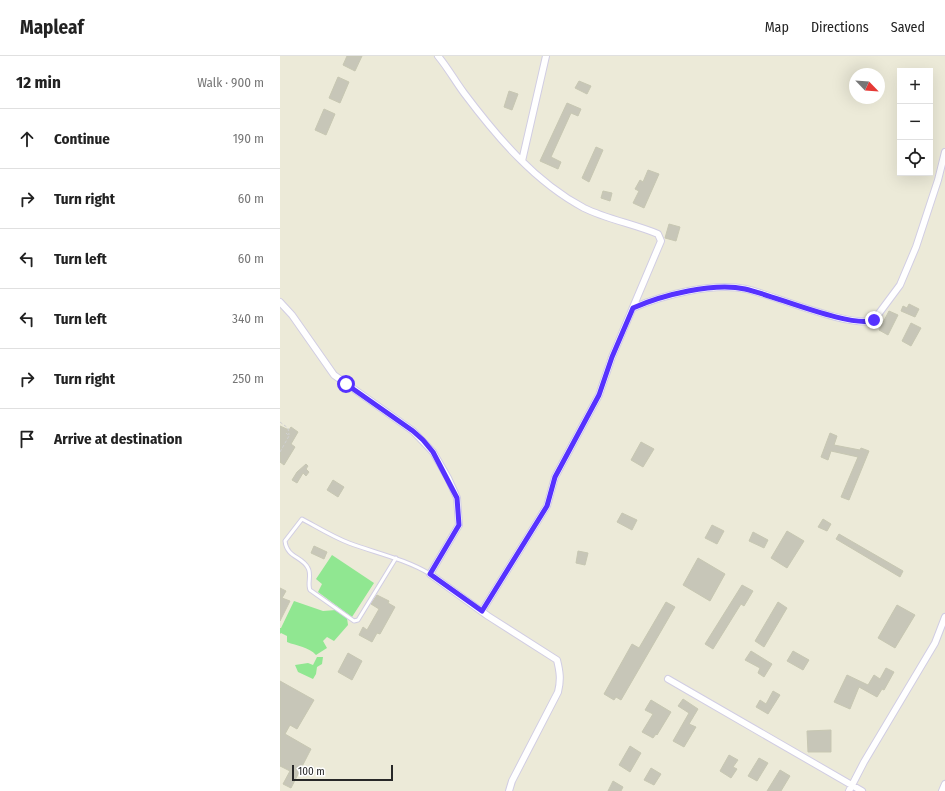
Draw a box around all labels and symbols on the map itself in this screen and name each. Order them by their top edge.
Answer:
north arrow [849,68,885,104]
route end [865,311,883,329]
route start [337,375,355,393]
scale bar [292,763,393,782]

